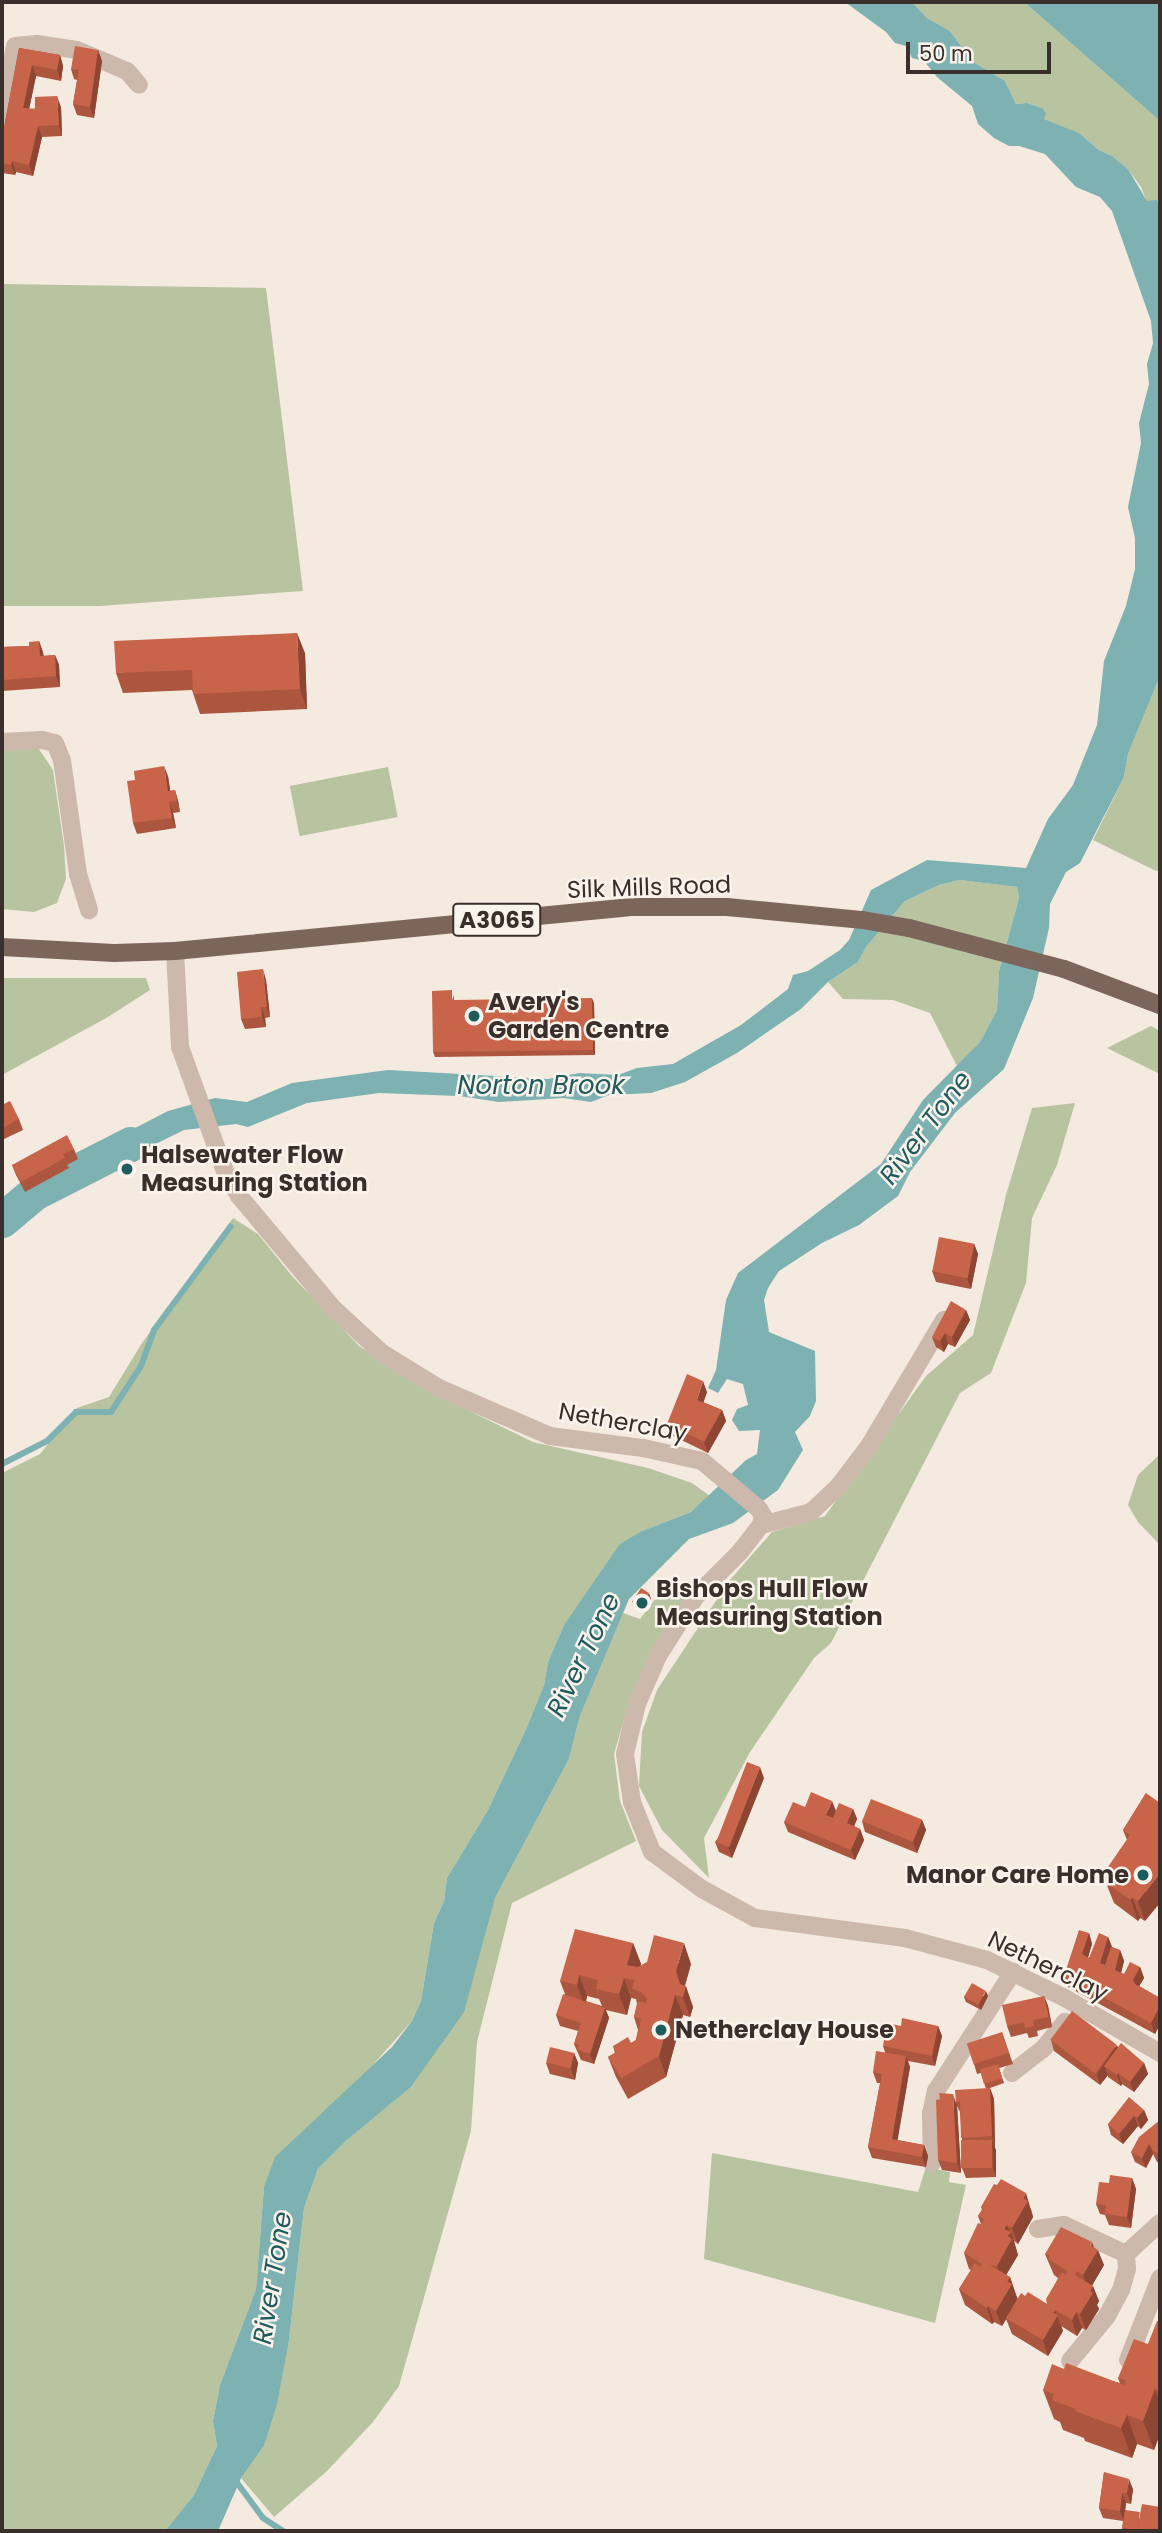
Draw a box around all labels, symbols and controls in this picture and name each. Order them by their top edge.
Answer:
scale bar [910,28,1055,72]
text: 50 m [919,39,973,68]
street label: Silk Mills Road [566,870,732,904]
road number: A3065 [452,900,542,939]
place label: Avery's Garden Centre [488,988,669,1044]
marker: Avery's Garden Centre [466,1008,482,1024]
water label: River Tone [873,1065,979,1191]
water label: Norton Brook [457,1070,625,1102]
place label: Halsewater Flow Measuring Station [141,1141,368,1197]
marker: Halsewater Flow Measuring Station [119,1161,135,1177]
street label: Netherclay [557,1397,689,1447]
place label: Bishops Hull Flow Measuring Station [656,1575,883,1631]
water label: River Tone [541,1588,627,1722]
marker: Bishops Hull Flow Measuring Station [634,1595,650,1611]
place label: Manor Care Home [906,1861,1129,1889]
marker: Manor Care Home [1135,1867,1151,1883]
street label: Netherclay [983,1925,1113,2007]
place label: Netherclay House [675,2016,894,2044]
marker: Netherclay House [653,2022,669,2038]
water label: River Tone [247,2209,299,2347]

